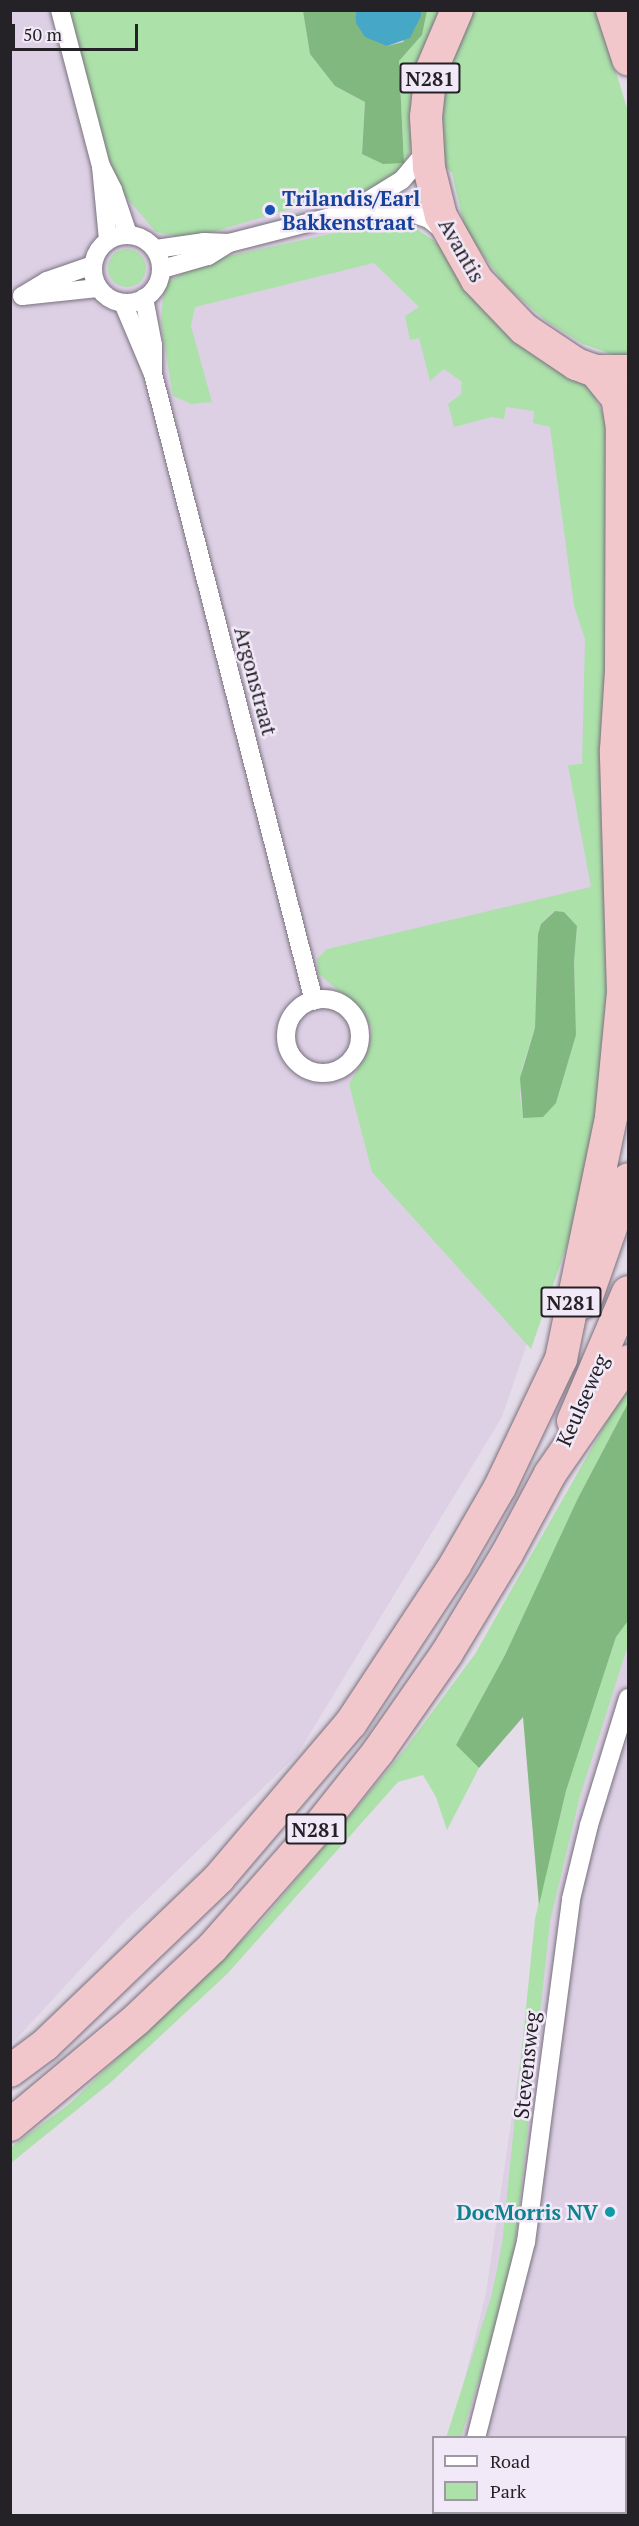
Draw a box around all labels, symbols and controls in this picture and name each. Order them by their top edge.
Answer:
scale bar [15,12,141,50]
text: 50 m [23,22,62,46]
road number: N281 [398,61,462,95]
place label: Trilandis/Earl Bakkenstraat [282,185,420,235]
marker: Trilandis/Earl Bakkenstraat [263,203,277,217]
street label: Avantis [434,213,490,287]
street label: Argonstraat [229,624,283,738]
road number: N281 [540,1285,602,1319]
street label: Keulseweg [551,1350,613,1450]
road number: N281 [284,1812,348,1846]
street label: Stevensweg [508,2010,544,2120]
place label: DocMorris NV [456,2199,598,2225]
marker: DocMorris NV [603,2205,617,2219]
legend [432,2436,627,2514]
text: Road [490,2449,530,2473]
text: Park [490,2479,526,2503]

